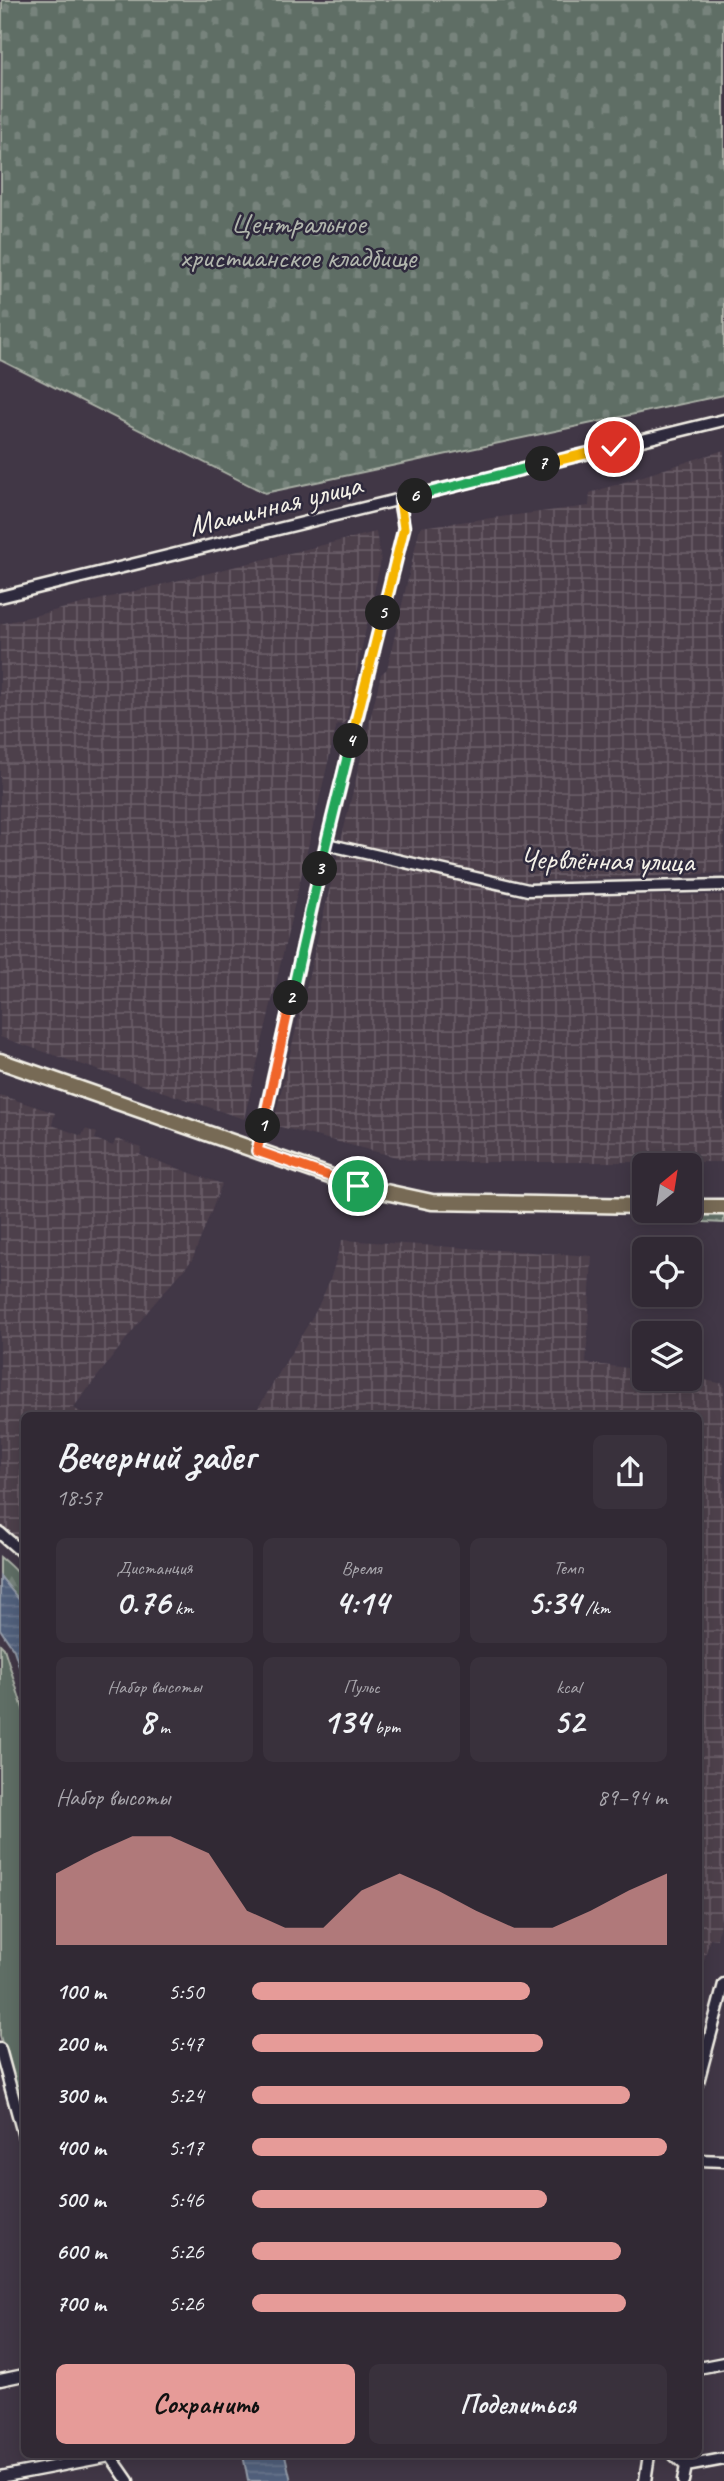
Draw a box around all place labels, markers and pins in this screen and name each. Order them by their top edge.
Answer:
pin [584,417,644,477]
pin: 7 [526,447,560,482]
pin: 6 [398,478,432,514]
pin: 5 [366,596,400,630]
pin: 4 [334,724,368,758]
pin: 3 [302,852,338,886]
pin: 2 [274,981,308,1016]
pin: 1 [246,1108,280,1144]
pin [328,1156,388,1216]

